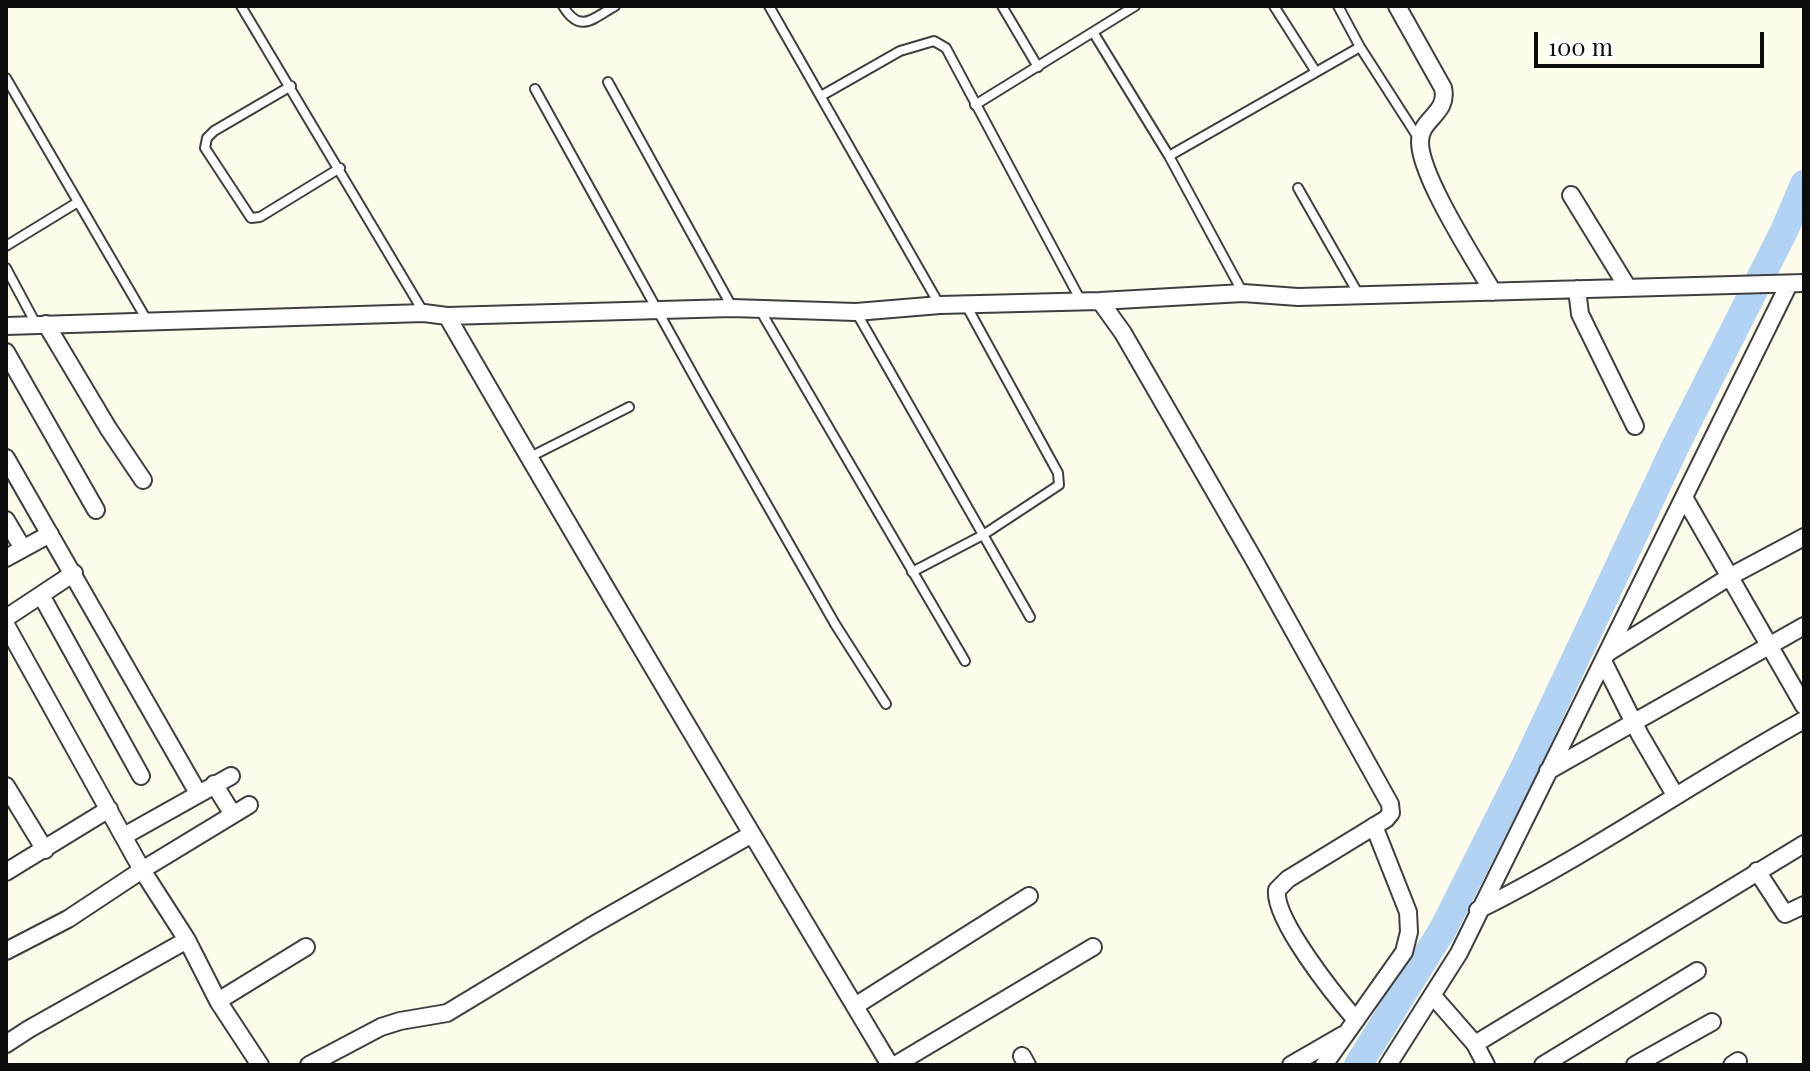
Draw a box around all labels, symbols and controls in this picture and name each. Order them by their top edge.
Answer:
scale bar [1538,16,1768,66]
text: 100 m [1548,30,1613,62]

